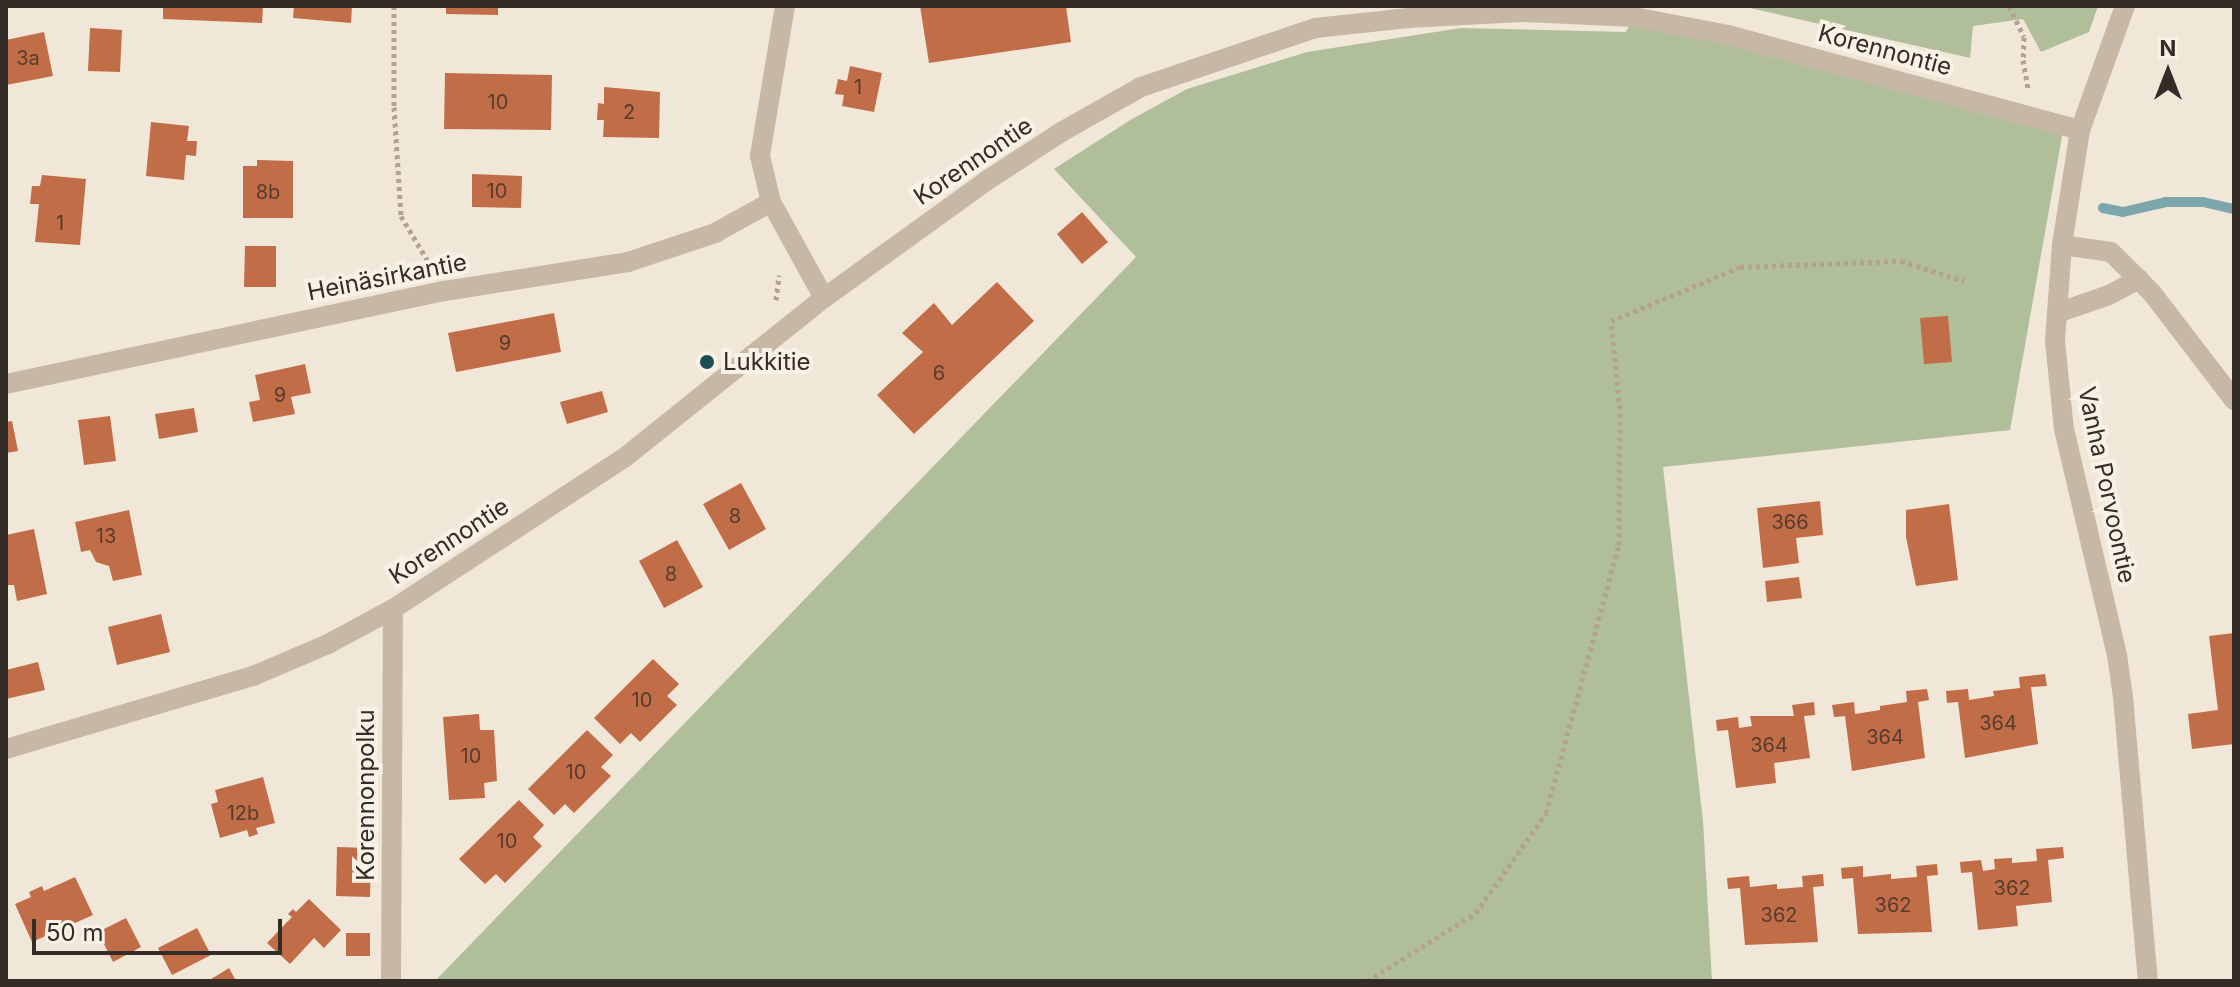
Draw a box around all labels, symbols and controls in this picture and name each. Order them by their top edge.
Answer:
street label: Korennontie [1815,18,1955,82]
north arrow [2128,32,2208,112]
text: N [2160,35,2176,61]
house number: 3a [16,46,40,70]
house number: 1 [854,75,862,99]
house number: 10 [488,90,508,114]
house number: 2 [623,100,635,124]
street label: Korennontie [908,111,1038,211]
house number: 10 [487,179,507,203]
house number: 8b [256,180,280,204]
house number: 1 [56,211,64,235]
street label: Heinäsirkantie [305,247,469,307]
house number: 9 [499,331,511,355]
place label: Lukkitie [723,348,811,376]
marker: Lukkitie [698,353,716,371]
house number: 6 [933,361,945,385]
house number: 9 [274,383,286,407]
street label: Vanha Porvoontie [2072,384,2142,586]
street label: Korennontie [384,492,514,590]
house number: 8 [729,504,741,528]
house number: 366 [1771,510,1809,534]
house number: 13 [96,524,116,548]
house number: 8 [665,562,677,586]
house number: 10 [632,688,652,712]
street label: Korennonpolku [352,709,380,881]
house number: 364 [1979,711,2017,735]
house number: 364 [1866,725,1904,749]
house number: 364 [1750,733,1788,757]
house number: 10 [461,744,481,768]
house number: 10 [566,760,586,784]
house number: 12b [227,801,259,825]
house number: 10 [497,829,517,853]
house number: 362 [1994,876,2030,900]
house number: 362 [1875,893,1911,917]
scale bar [36,903,286,953]
house number: 362 [1761,903,1797,927]
text: 50 m [46,918,104,947]

